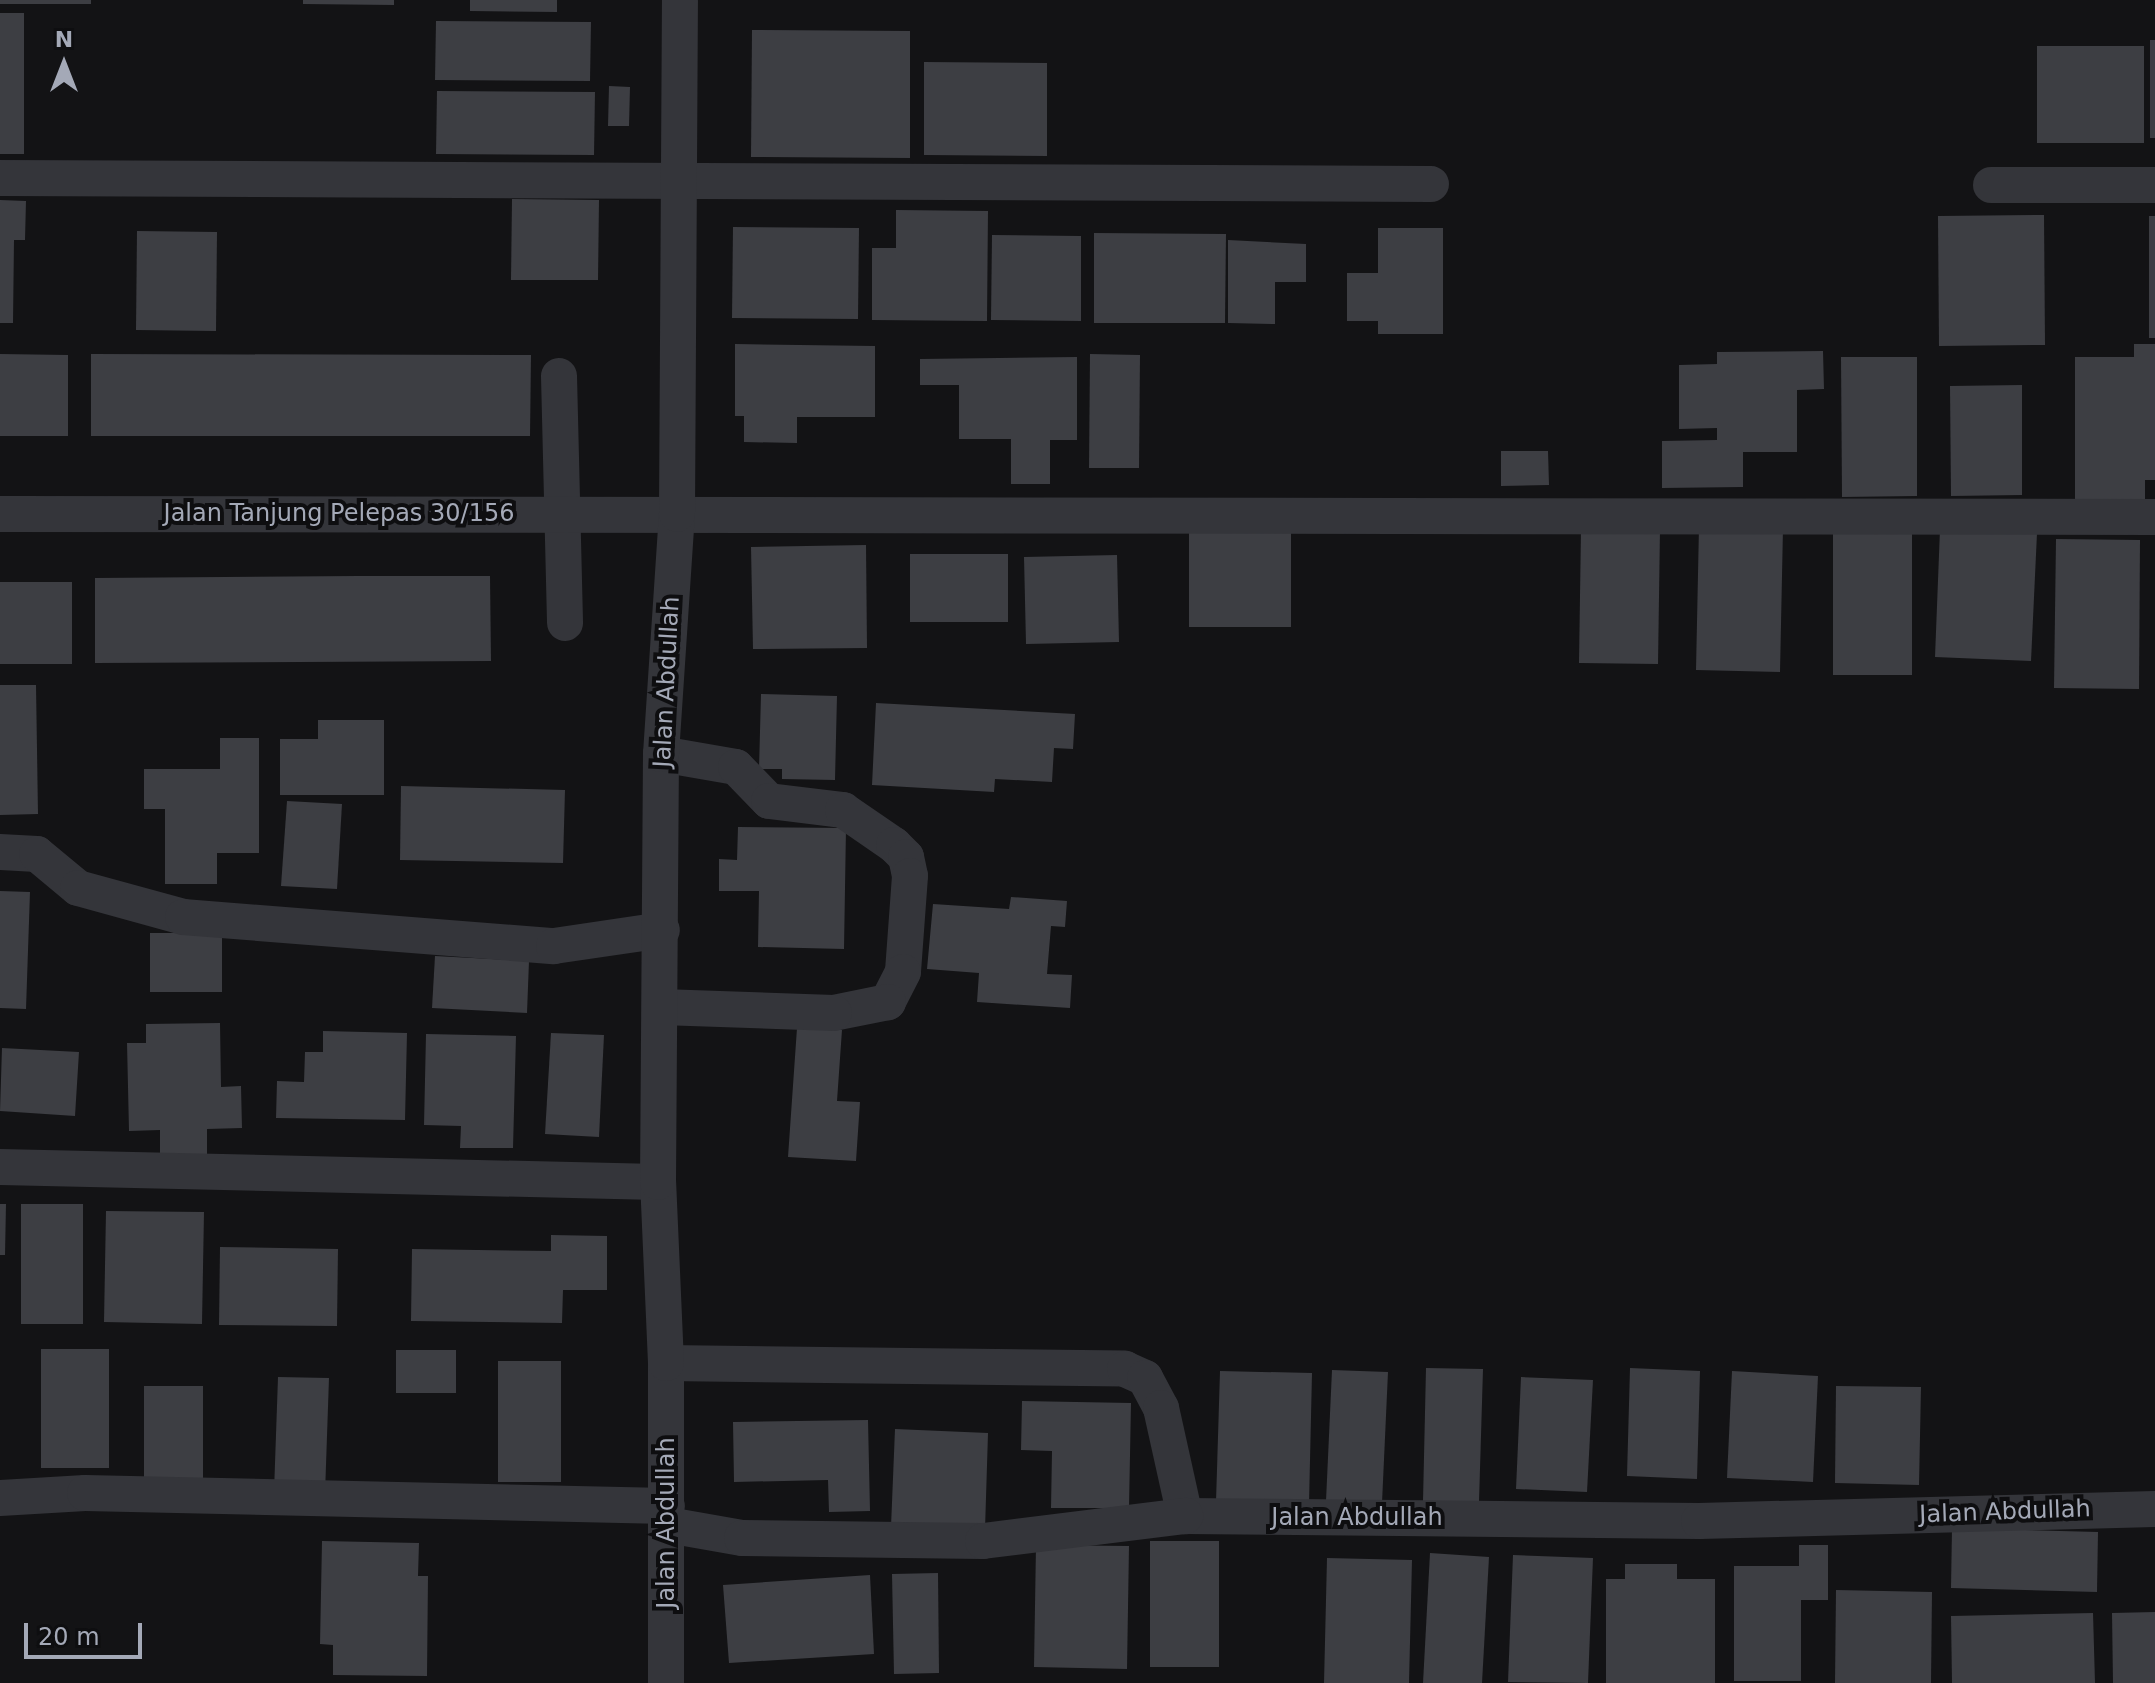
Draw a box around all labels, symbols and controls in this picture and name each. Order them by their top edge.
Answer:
north arrow [24,24,104,104]
text: N [55,27,73,52]
street label: Jalan Tanjung Pelepas 30/156 [164,500,514,528]
street label: Jalan Abdullah [648,596,686,768]
street label: Jalan Abdullah [653,1437,681,1609]
street label: Jalan Abdullah [1919,1495,2091,1529]
street label: Jalan Abdullah [1271,1504,1443,1532]
scale bar [28,1607,146,1657]
text: 20 m [38,1623,100,1651]

